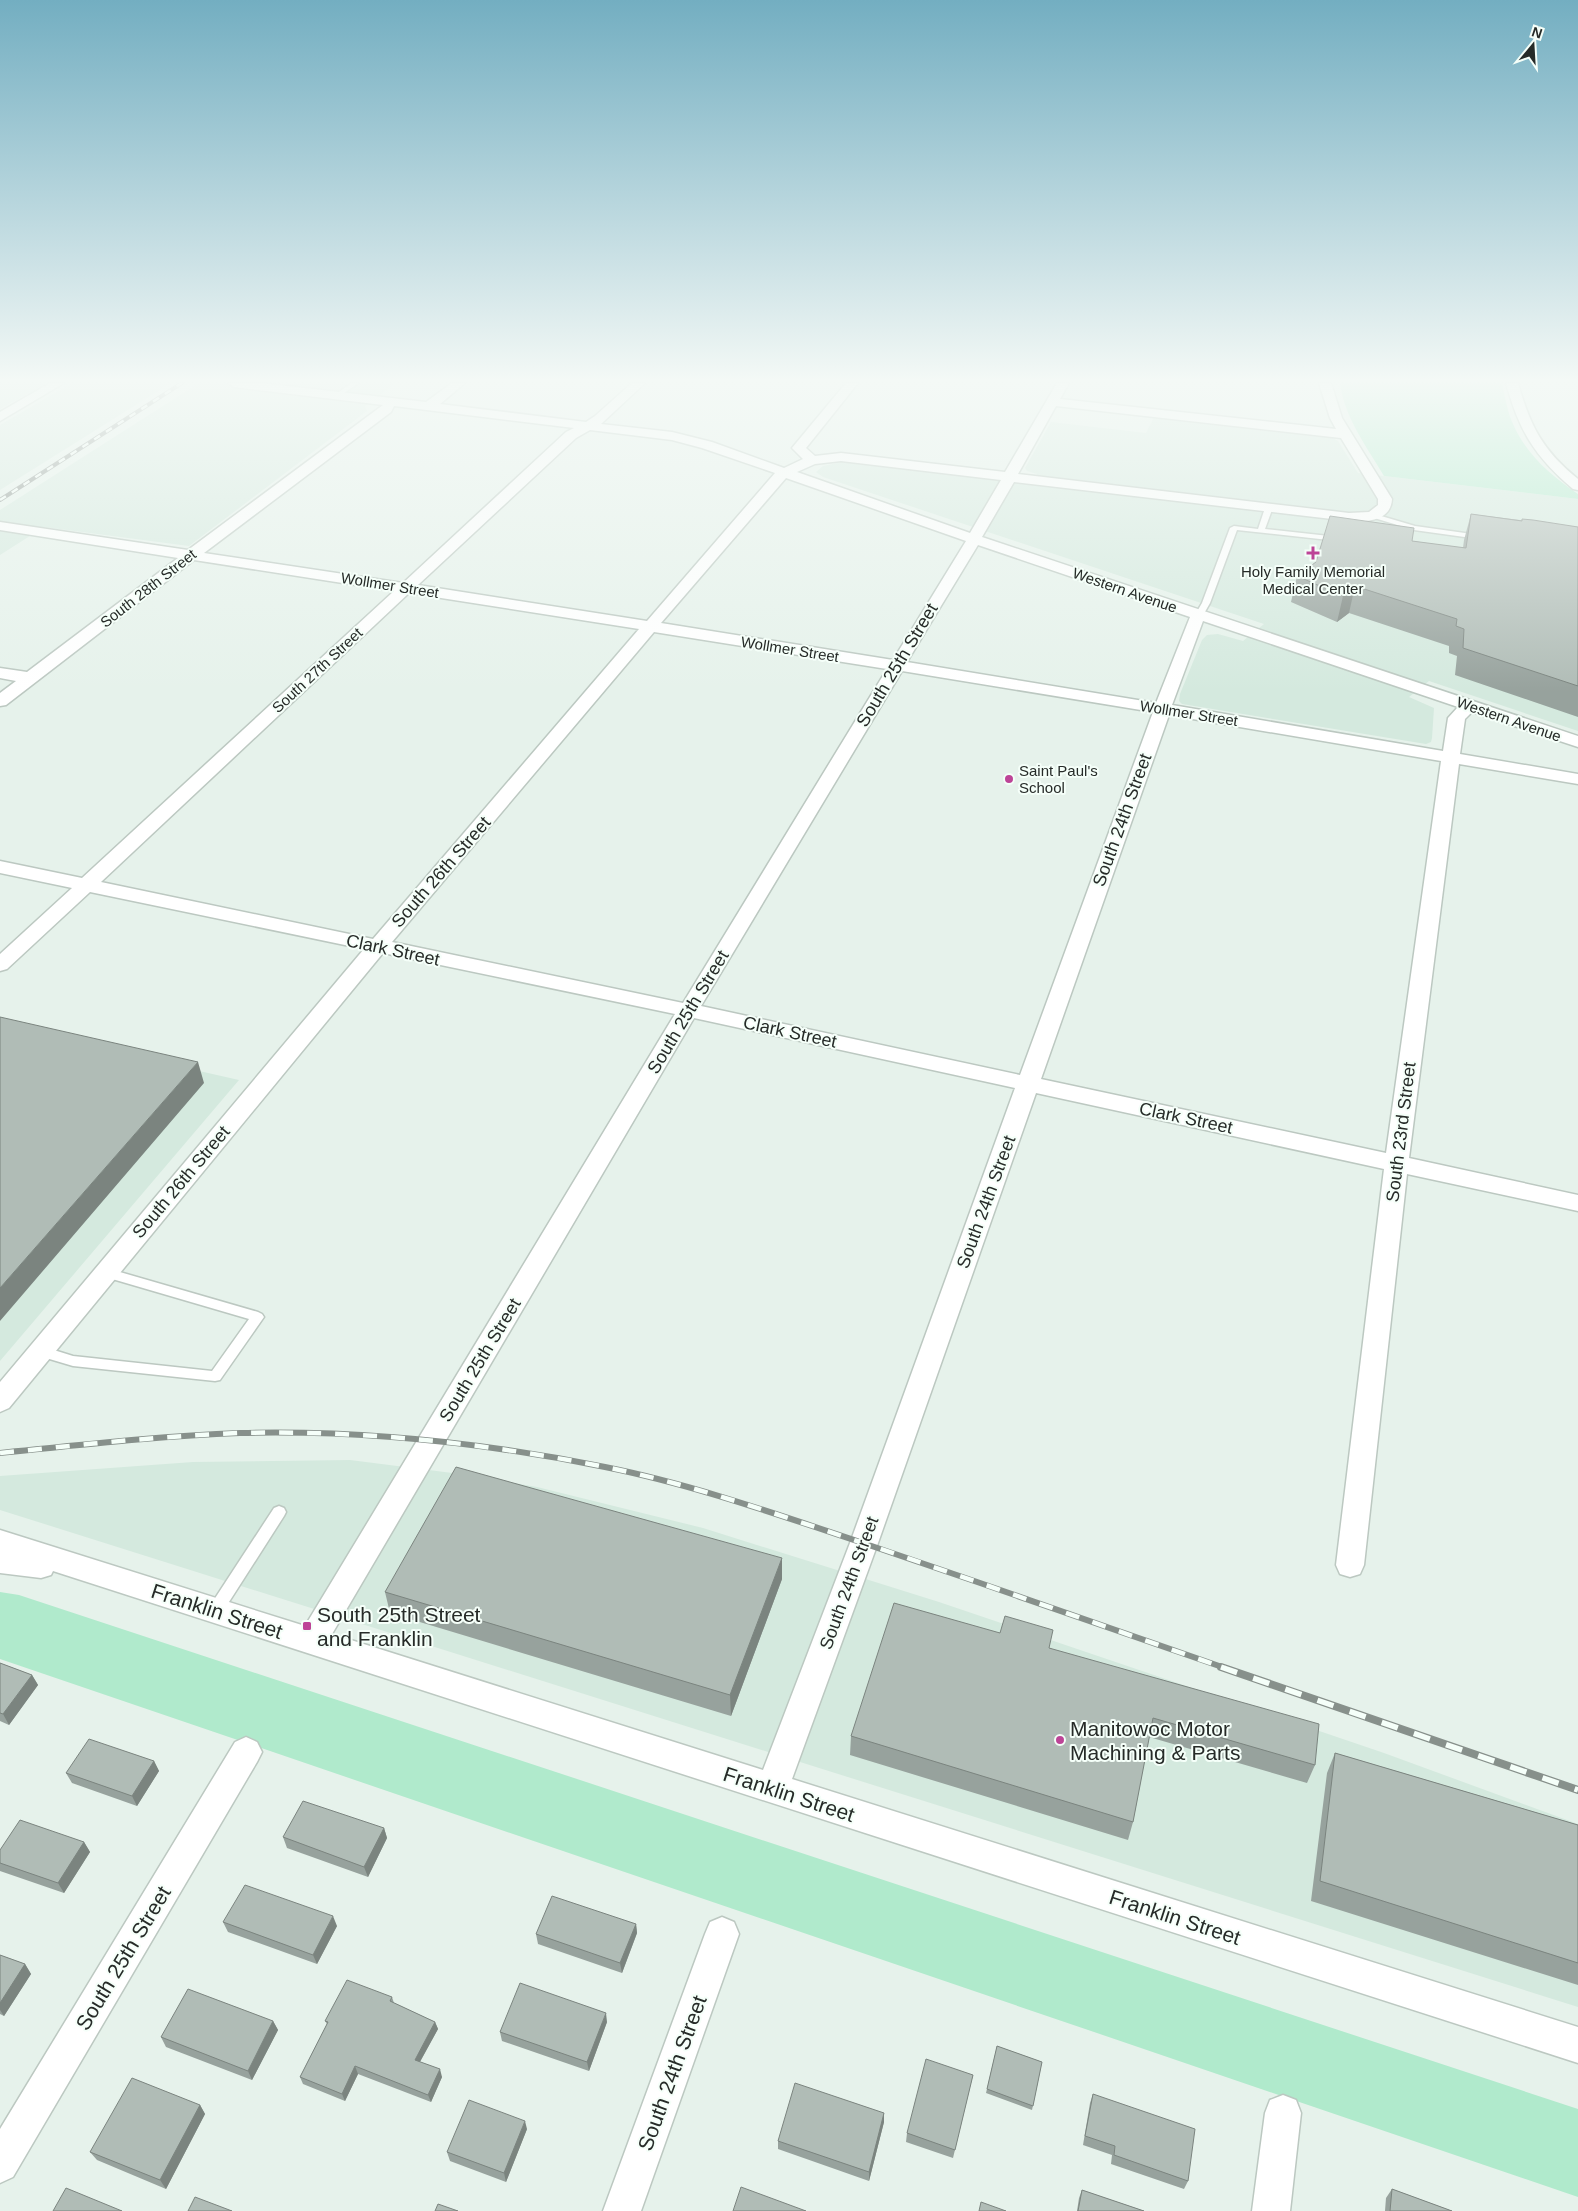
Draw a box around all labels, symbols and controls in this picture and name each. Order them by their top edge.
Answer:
north arrow [1508,20,1558,70]
text: N [1530,23,1544,42]
street label: South 28th Street [97,545,200,631]
marker: Holy Family Memorial Medical Center [1306,546,1320,560]
place label: Holy Family Memorial Medical Center [1241,563,1385,597]
street label: Western Avenue [1070,564,1180,616]
street label: Wollmer Street [340,569,441,601]
street label: South 25th Street [852,600,942,730]
street label: South 27th Street [269,623,366,716]
street label: Wollmer Street [740,633,841,665]
street label: Western Avenue [1454,693,1564,745]
street label: Wollmer Street [1139,697,1240,729]
street label: South 24th Street [1089,751,1155,889]
place label: Saint Paul's School [1019,762,1098,796]
marker: Saint Paul's School [1003,773,1015,785]
street label: South 26th Street [387,813,495,931]
street label: Clark Street [344,930,442,970]
street label: South 25th Street [643,947,733,1077]
street label: Clark Street [741,1012,839,1052]
street label: South 23rd Street [1382,1061,1420,1203]
street label: Clark Street [1137,1098,1235,1138]
street label: South 26th Street [128,1122,234,1242]
street label: South 24th Street [953,1133,1019,1271]
street label: South 25th Street [435,1295,525,1425]
street label: South 24th Street [816,1514,882,1652]
street label: Franklin Street [149,1579,286,1643]
place label: South 25th Street and Franklin [317,1603,481,1650]
marker: South 25th Street and Franklin [301,1620,313,1632]
place label: Manitowoc Motor Machining & Parts [1070,1717,1240,1764]
marker: Manitowoc Motor Machining & Parts [1054,1734,1066,1746]
street label: Franklin Street [721,1762,858,1826]
street label: South 25th Street [71,1882,175,2034]
street label: Franklin Street [1107,1885,1244,1949]
street label: South 24th Street [633,1992,711,2154]

